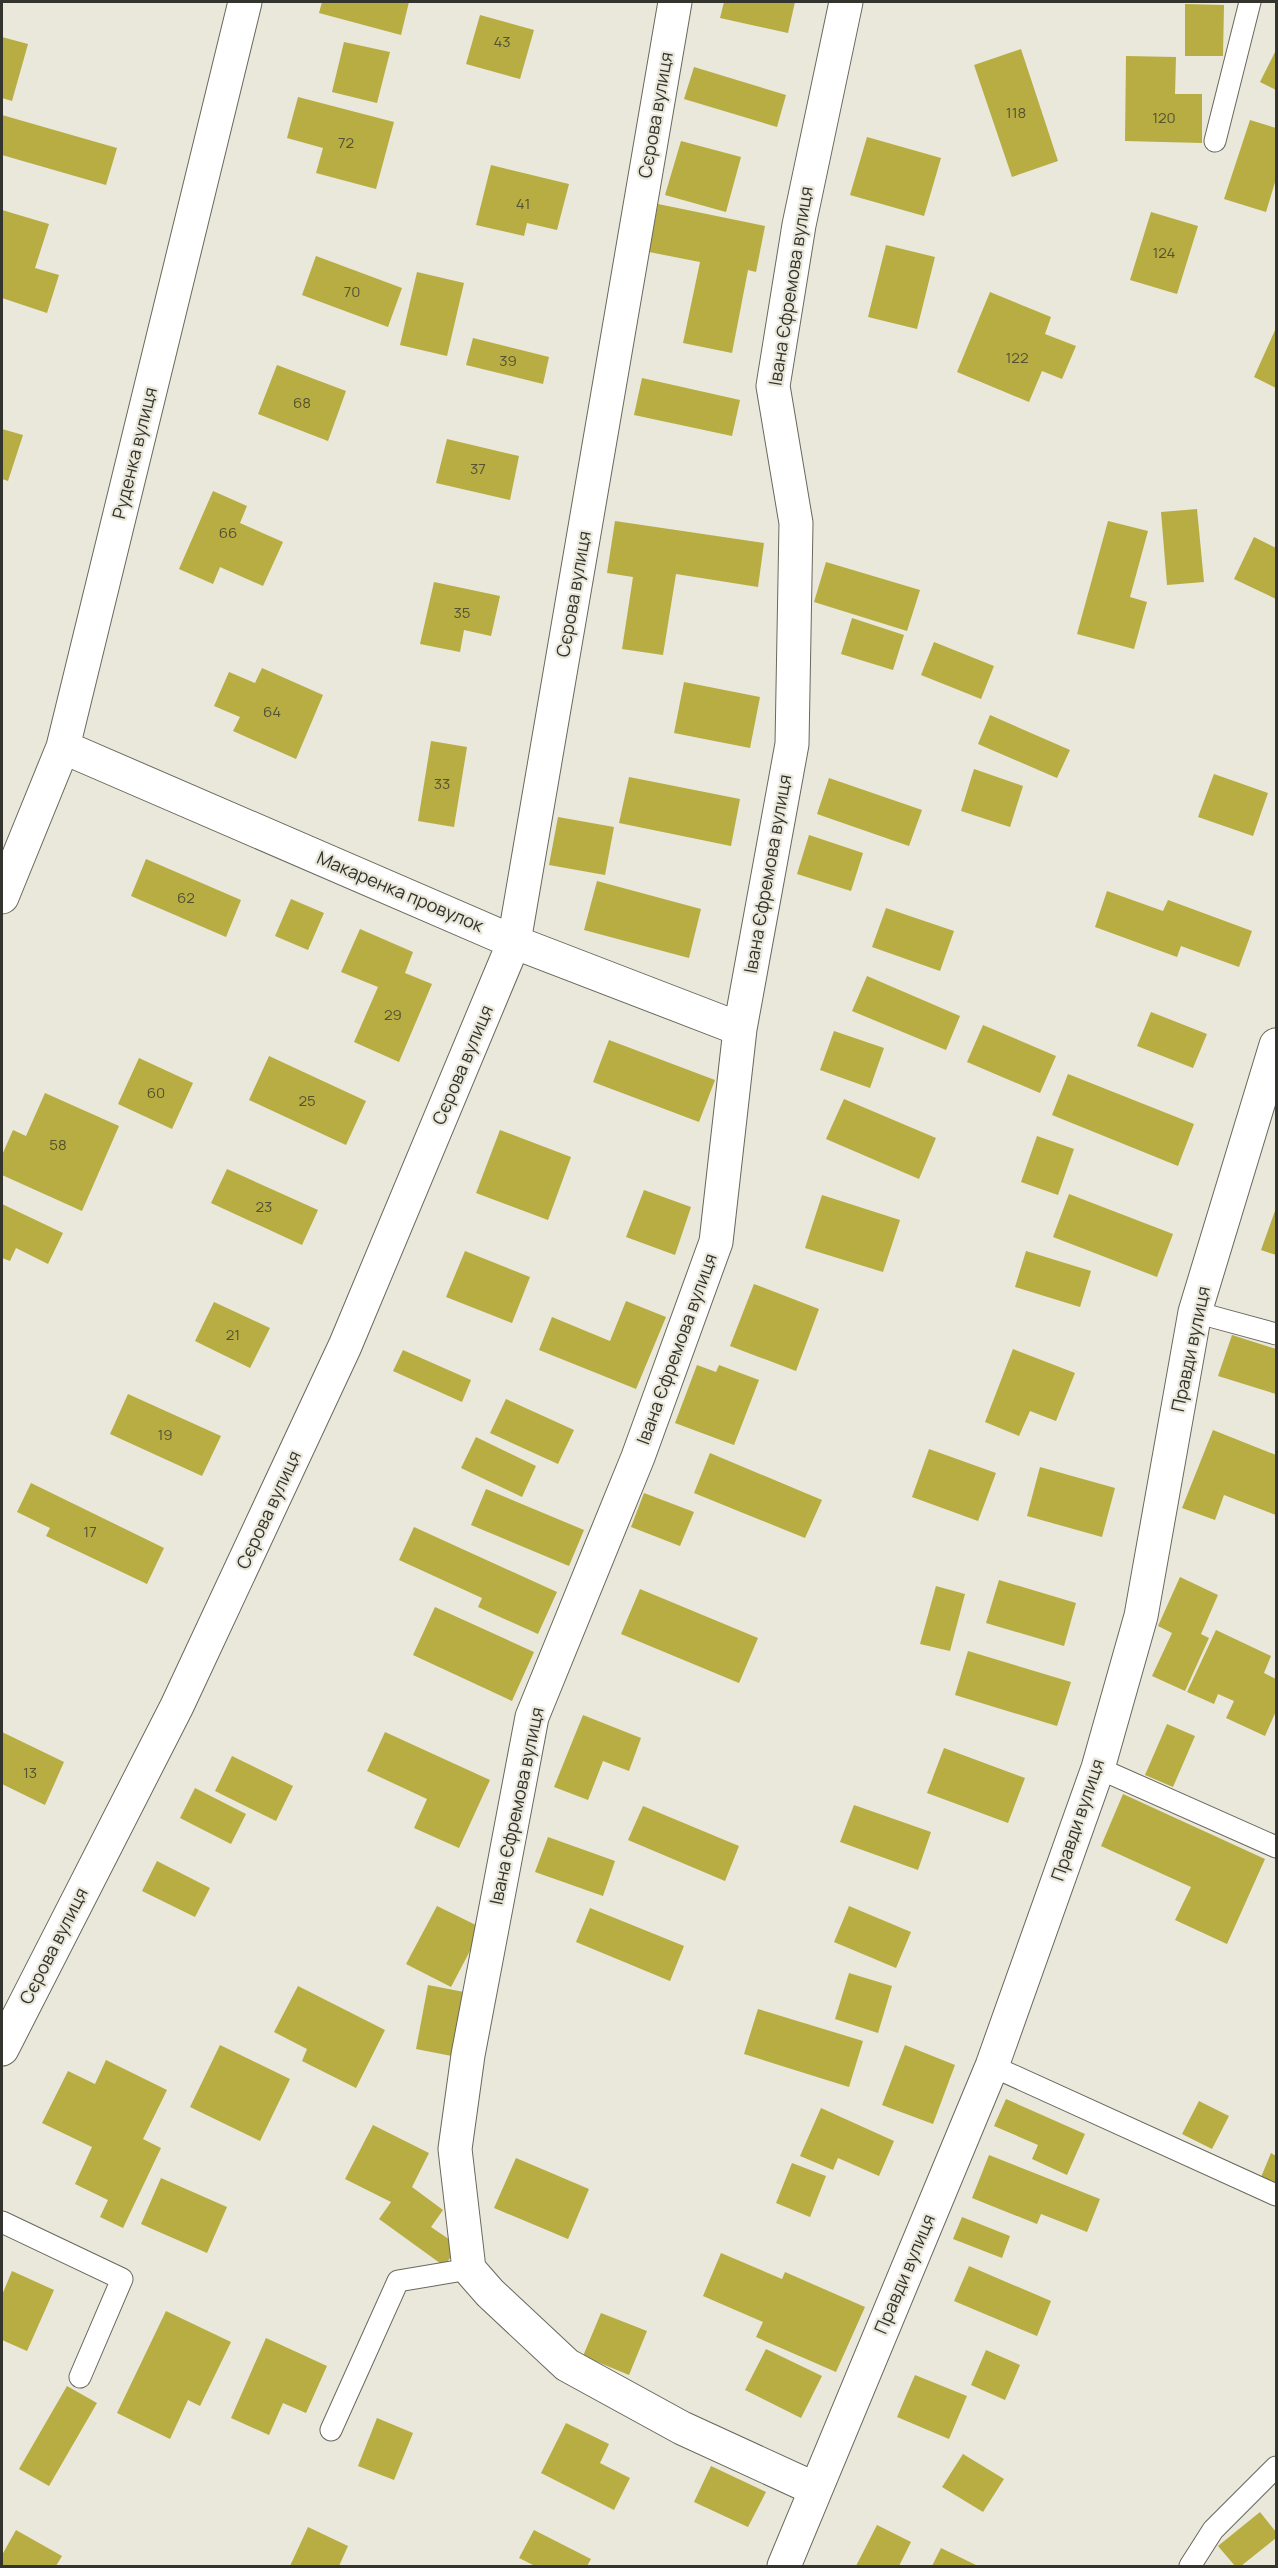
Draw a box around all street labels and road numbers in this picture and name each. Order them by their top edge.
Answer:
street label: Сєрова вулиця [632,50,678,180]
street label: Івана Єфремова вулиця [762,184,818,387]
street label: Руденка вулиця [106,384,162,521]
street label: Сєрова вулиця [550,529,596,659]
street label: Івана Єфремова вулиця [738,772,796,975]
street label: Макаренка провулок [313,845,488,937]
street label: Сєрова вулиця [426,1001,498,1128]
street label: Івана Єфремова вулиця [630,1250,722,1447]
street label: Правди вулиця [1165,1284,1215,1414]
street label: Сєрова вулиця [230,1447,306,1573]
street label: Івана Єфремова вулиця [483,1705,549,1907]
street label: Правди вулиця [1045,1755,1109,1884]
street label: Сєрова вулиця [13,1883,93,2008]
street label: Правди вулиця [868,2210,940,2337]

